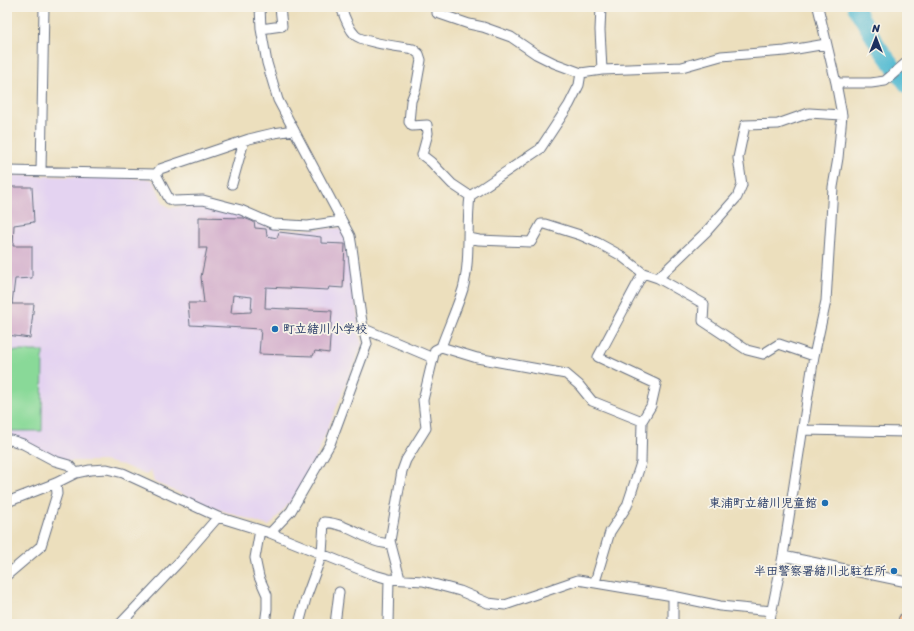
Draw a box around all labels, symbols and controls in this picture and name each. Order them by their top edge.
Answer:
north arrow [856,18,896,58]
text: N [871,19,880,38]
place label: 町立緒川小学校 [283,318,367,340]
marker: 町立緒川小学校 [270,324,280,334]
place label: 東浦町立緒川児童館 [709,492,817,514]
marker: 東浦町立緒川児童館 [820,498,830,508]
place label: 半田警察署緒川北駐在所 [754,560,887,582]
marker: 半田警察署緒川北駐在所 [889,566,899,576]

